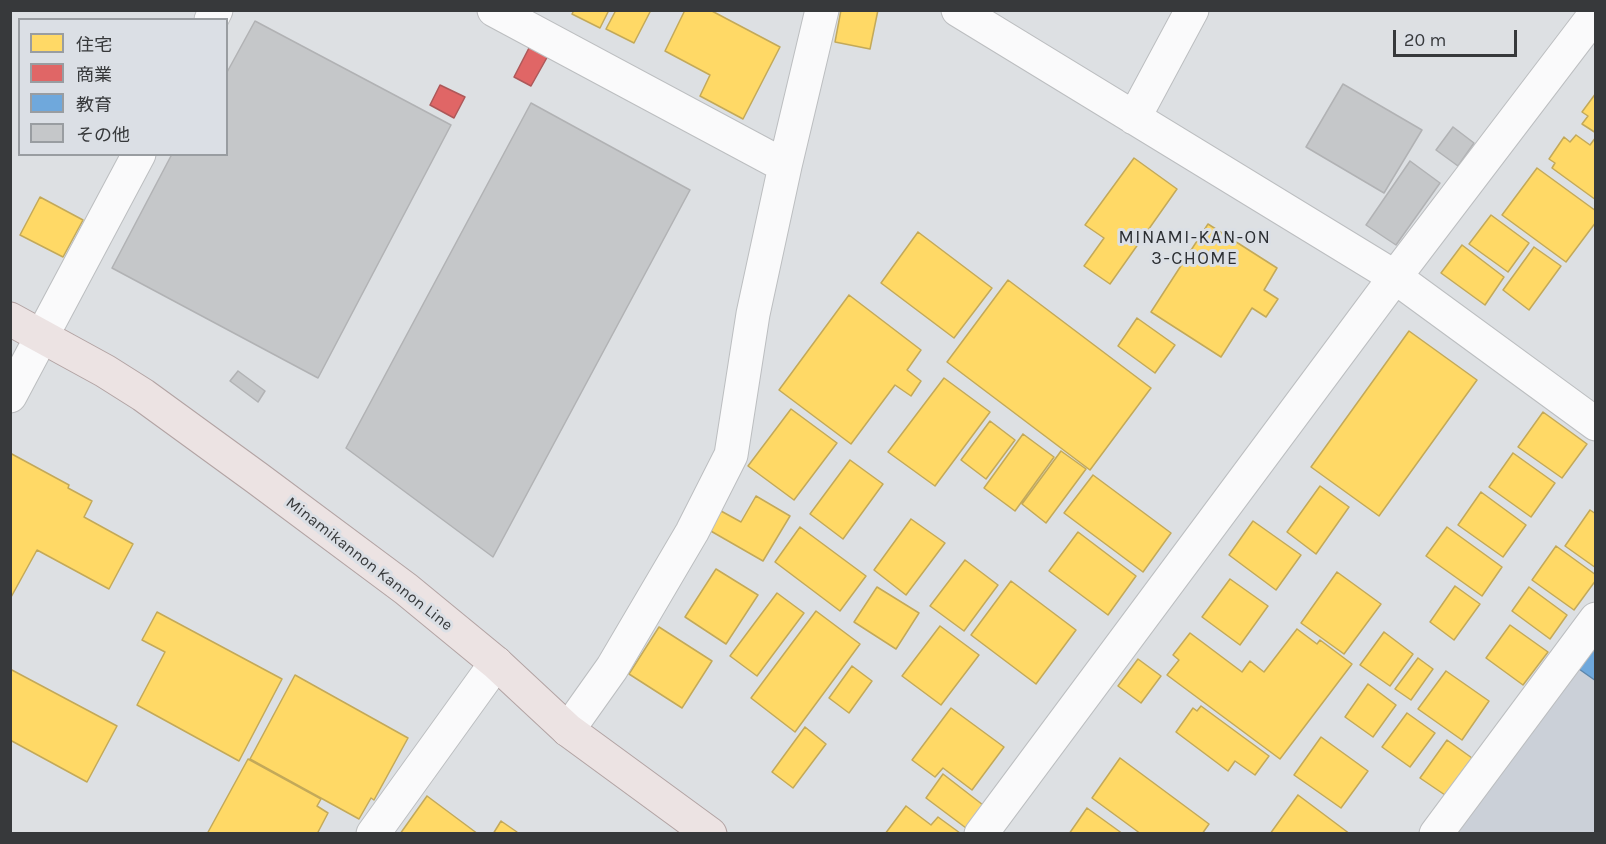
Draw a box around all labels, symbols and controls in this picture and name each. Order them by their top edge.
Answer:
legend [18,18,228,156]
scale bar [1396,18,1520,56]
text: 20 m [1404,29,1446,51]
text: 住宅 [76,34,112,56]
text: 商業 [76,64,112,86]
text: 教育 [76,94,112,116]
text: その他 [76,124,130,146]
district label: MINAMI-KAN-ON 3-CHOME [1119,227,1271,270]
street label: Minamikannon Kannon Line [282,493,456,635]

